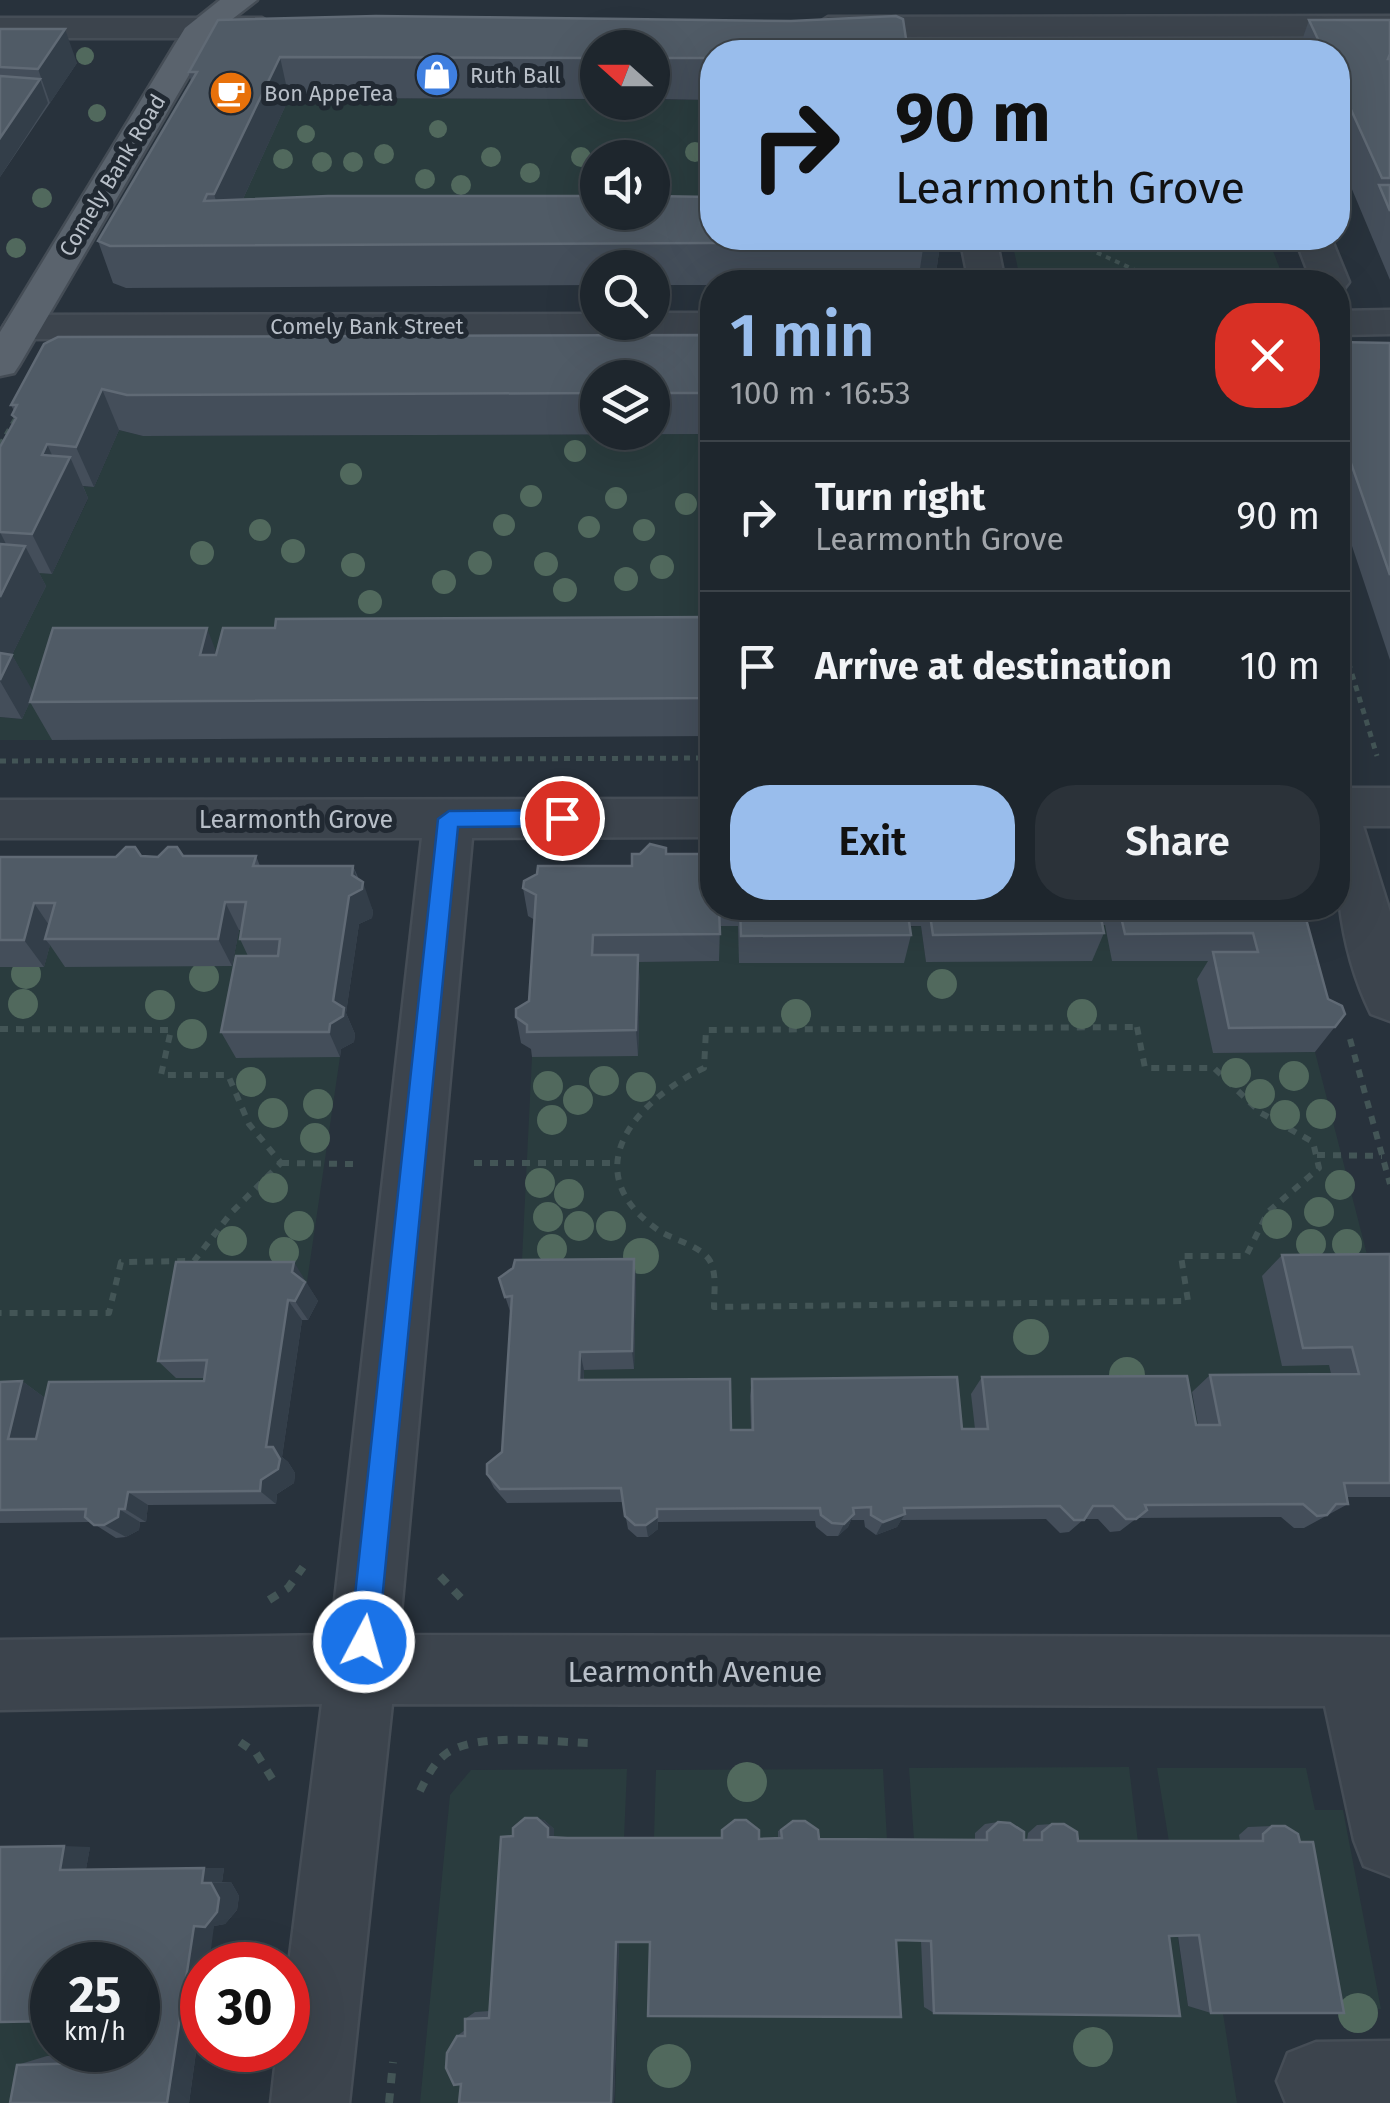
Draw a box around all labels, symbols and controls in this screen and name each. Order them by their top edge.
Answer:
north arrow [580,30,670,120]
map controls [580,30,670,450]
shop icon: Ruth Ball [414,52,460,98]
place label: Ruth Ball [470,62,561,89]
cafe icon: Bon AppeTea [208,70,254,116]
text: 90 m [895,76,1051,160]
place label: Bon AppeTea [264,80,394,107]
icon: right [730,80,860,210]
street label: Comely Bank Road [53,89,172,261]
button: sound [580,140,670,230]
text: Learmonth Grove [895,161,1245,215]
button: search [580,250,670,340]
text: 1 min [730,300,875,372]
button: close [1215,303,1320,408]
street label: Comely Bank Street [270,313,464,340]
button: layers [580,360,670,450]
text: 100 m · 16:53 [730,374,911,412]
text: Turn right [815,474,985,520]
icon: right [730,489,785,544]
text: 90 m [1236,493,1320,539]
text: Learmonth Grove [815,520,1064,558]
icon: arrive [730,639,785,694]
text: Arrive at destination [815,643,1172,689]
text: 10 m [1240,643,1320,689]
pin [520,776,605,861]
button: Exit [730,785,1015,900]
button: Share [1035,785,1320,900]
icon: arrive [535,791,590,846]
street label: Learmonth Grove [199,805,393,835]
position arrow [312,1590,416,1694]
street label: Learmonth Avenue [568,1654,822,1690]
speed limit sign: 30 [180,1942,310,2072]
text: 25 [69,1965,121,2025]
text: km/h [64,2017,126,2047]

